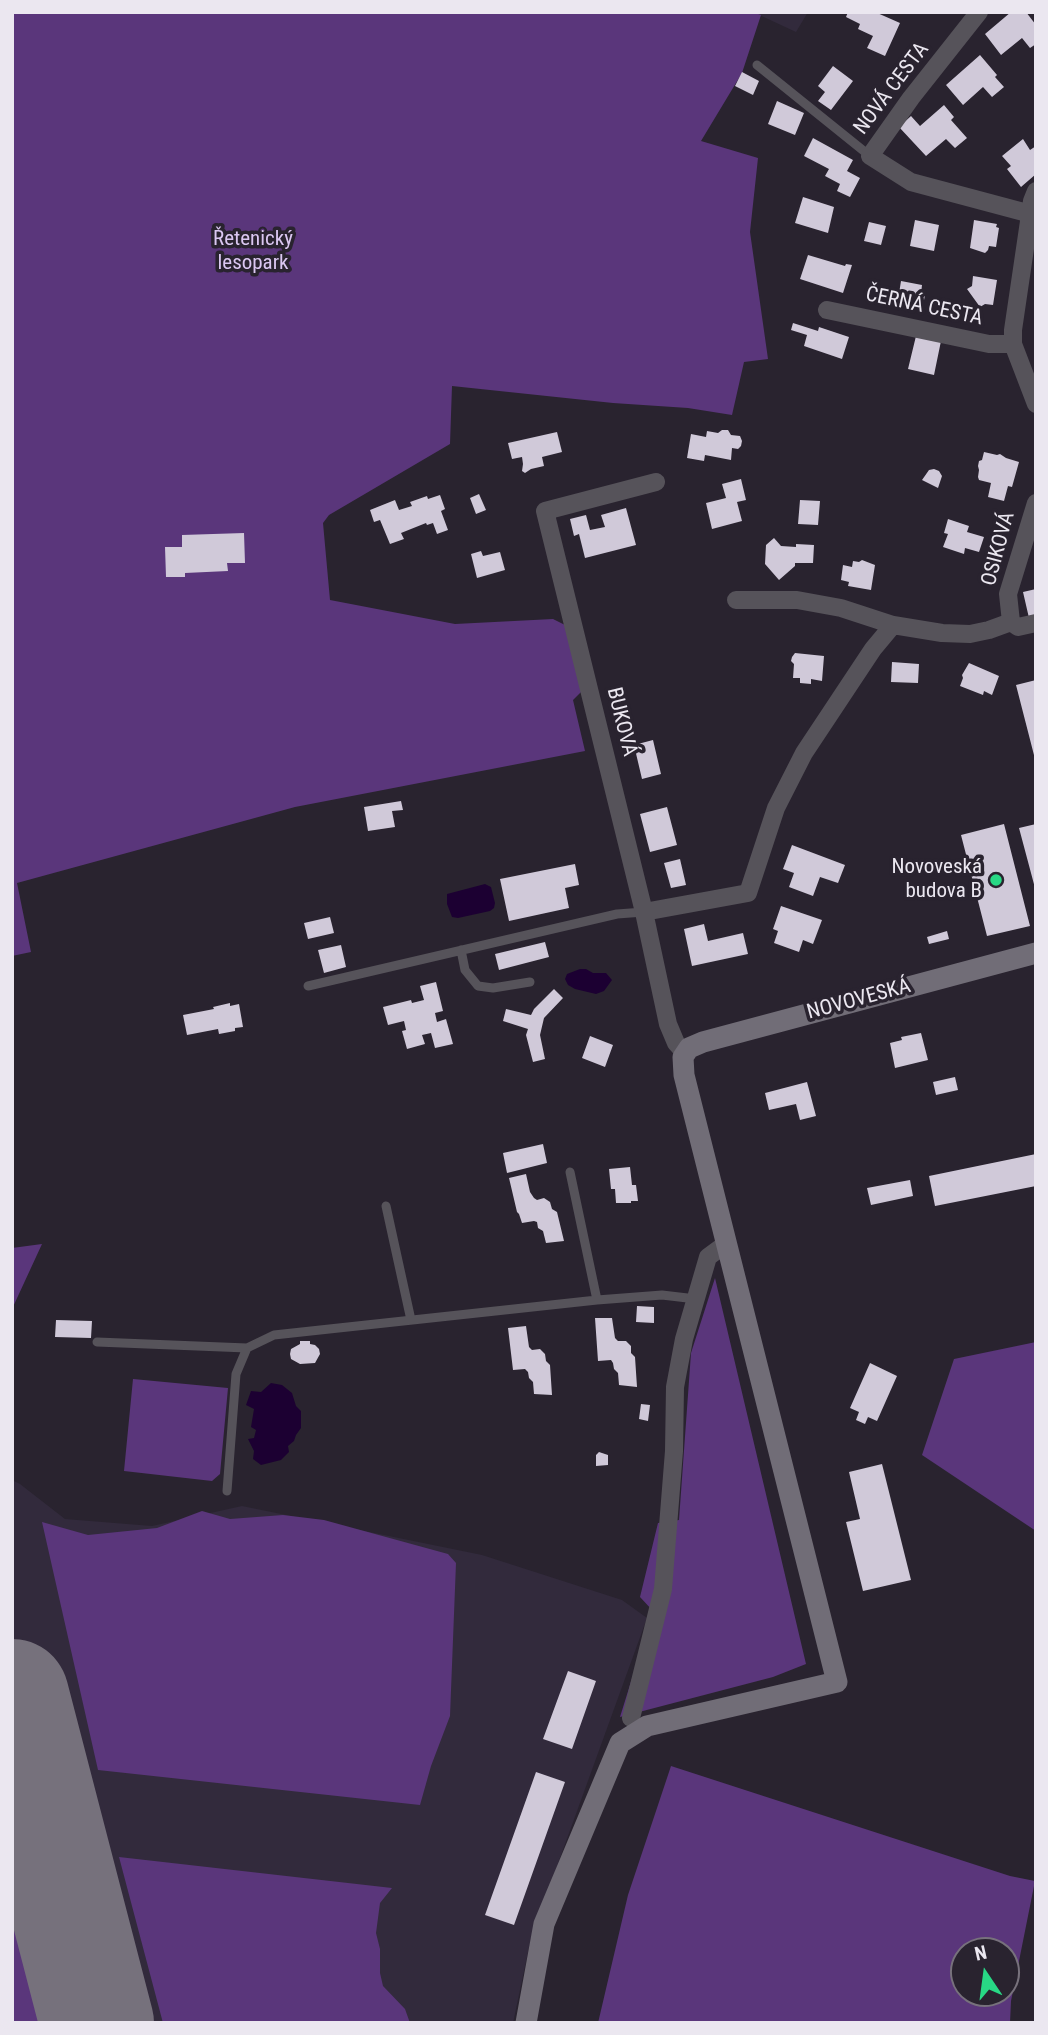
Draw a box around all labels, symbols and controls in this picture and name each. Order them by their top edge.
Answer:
street label: NOVÁ CESTA [849,38,935,140]
park label: Řetenický lesopark [213,227,293,277]
street label: ČERNÁ CESTA [863,282,985,332]
street label: OSIKOVÁ [977,509,1021,589]
street label: BUKOVÁ [600,685,642,759]
place label: Novoveská budova B [892,855,982,905]
marker: Novoveská budova B [988,872,1004,888]
street label: NOVOVESKÁ [804,974,914,1026]
north arrow [950,1937,1020,2007]
text: N [972,1940,989,1966]

